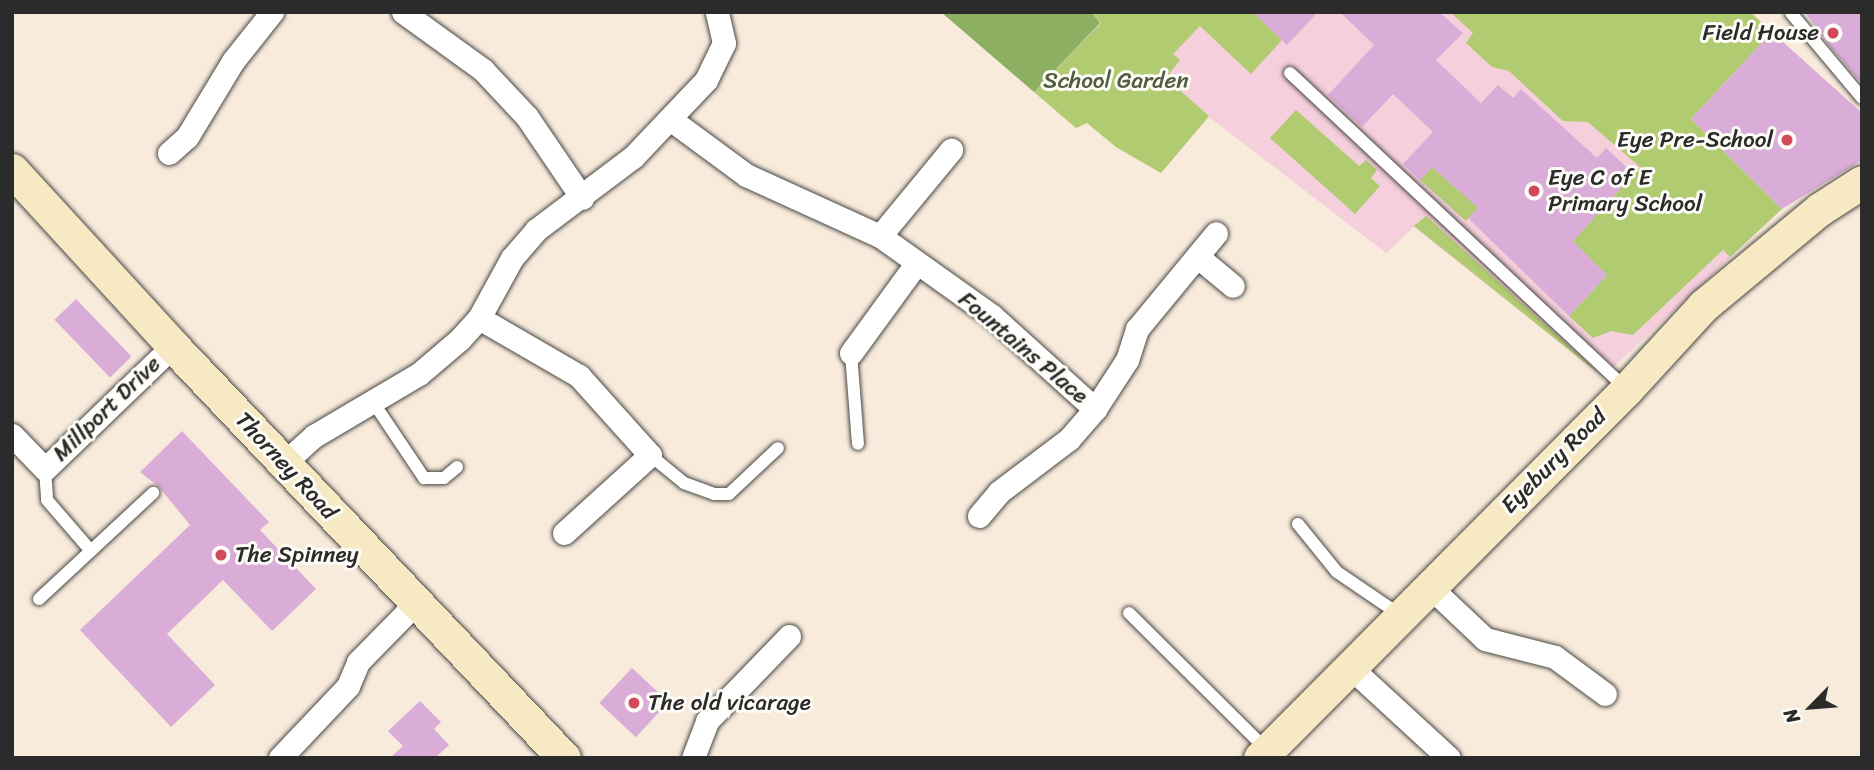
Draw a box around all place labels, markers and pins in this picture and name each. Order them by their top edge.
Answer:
place label: Field House [1702,19,1819,47]
marker: Field House [1825,25,1841,41]
place label: Eye Pre-School [1617,126,1773,154]
marker: Eye Pre-School [1779,132,1795,148]
place label: Eye C of E Primary School [1548,164,1702,218]
marker: Eye C of E Primary School [1526,183,1542,199]
place label: The Spinney [235,541,359,569]
marker: The Spinney [213,547,229,563]
place label: The old vicarage [648,689,811,717]
marker: The old vicarage [626,695,642,711]

